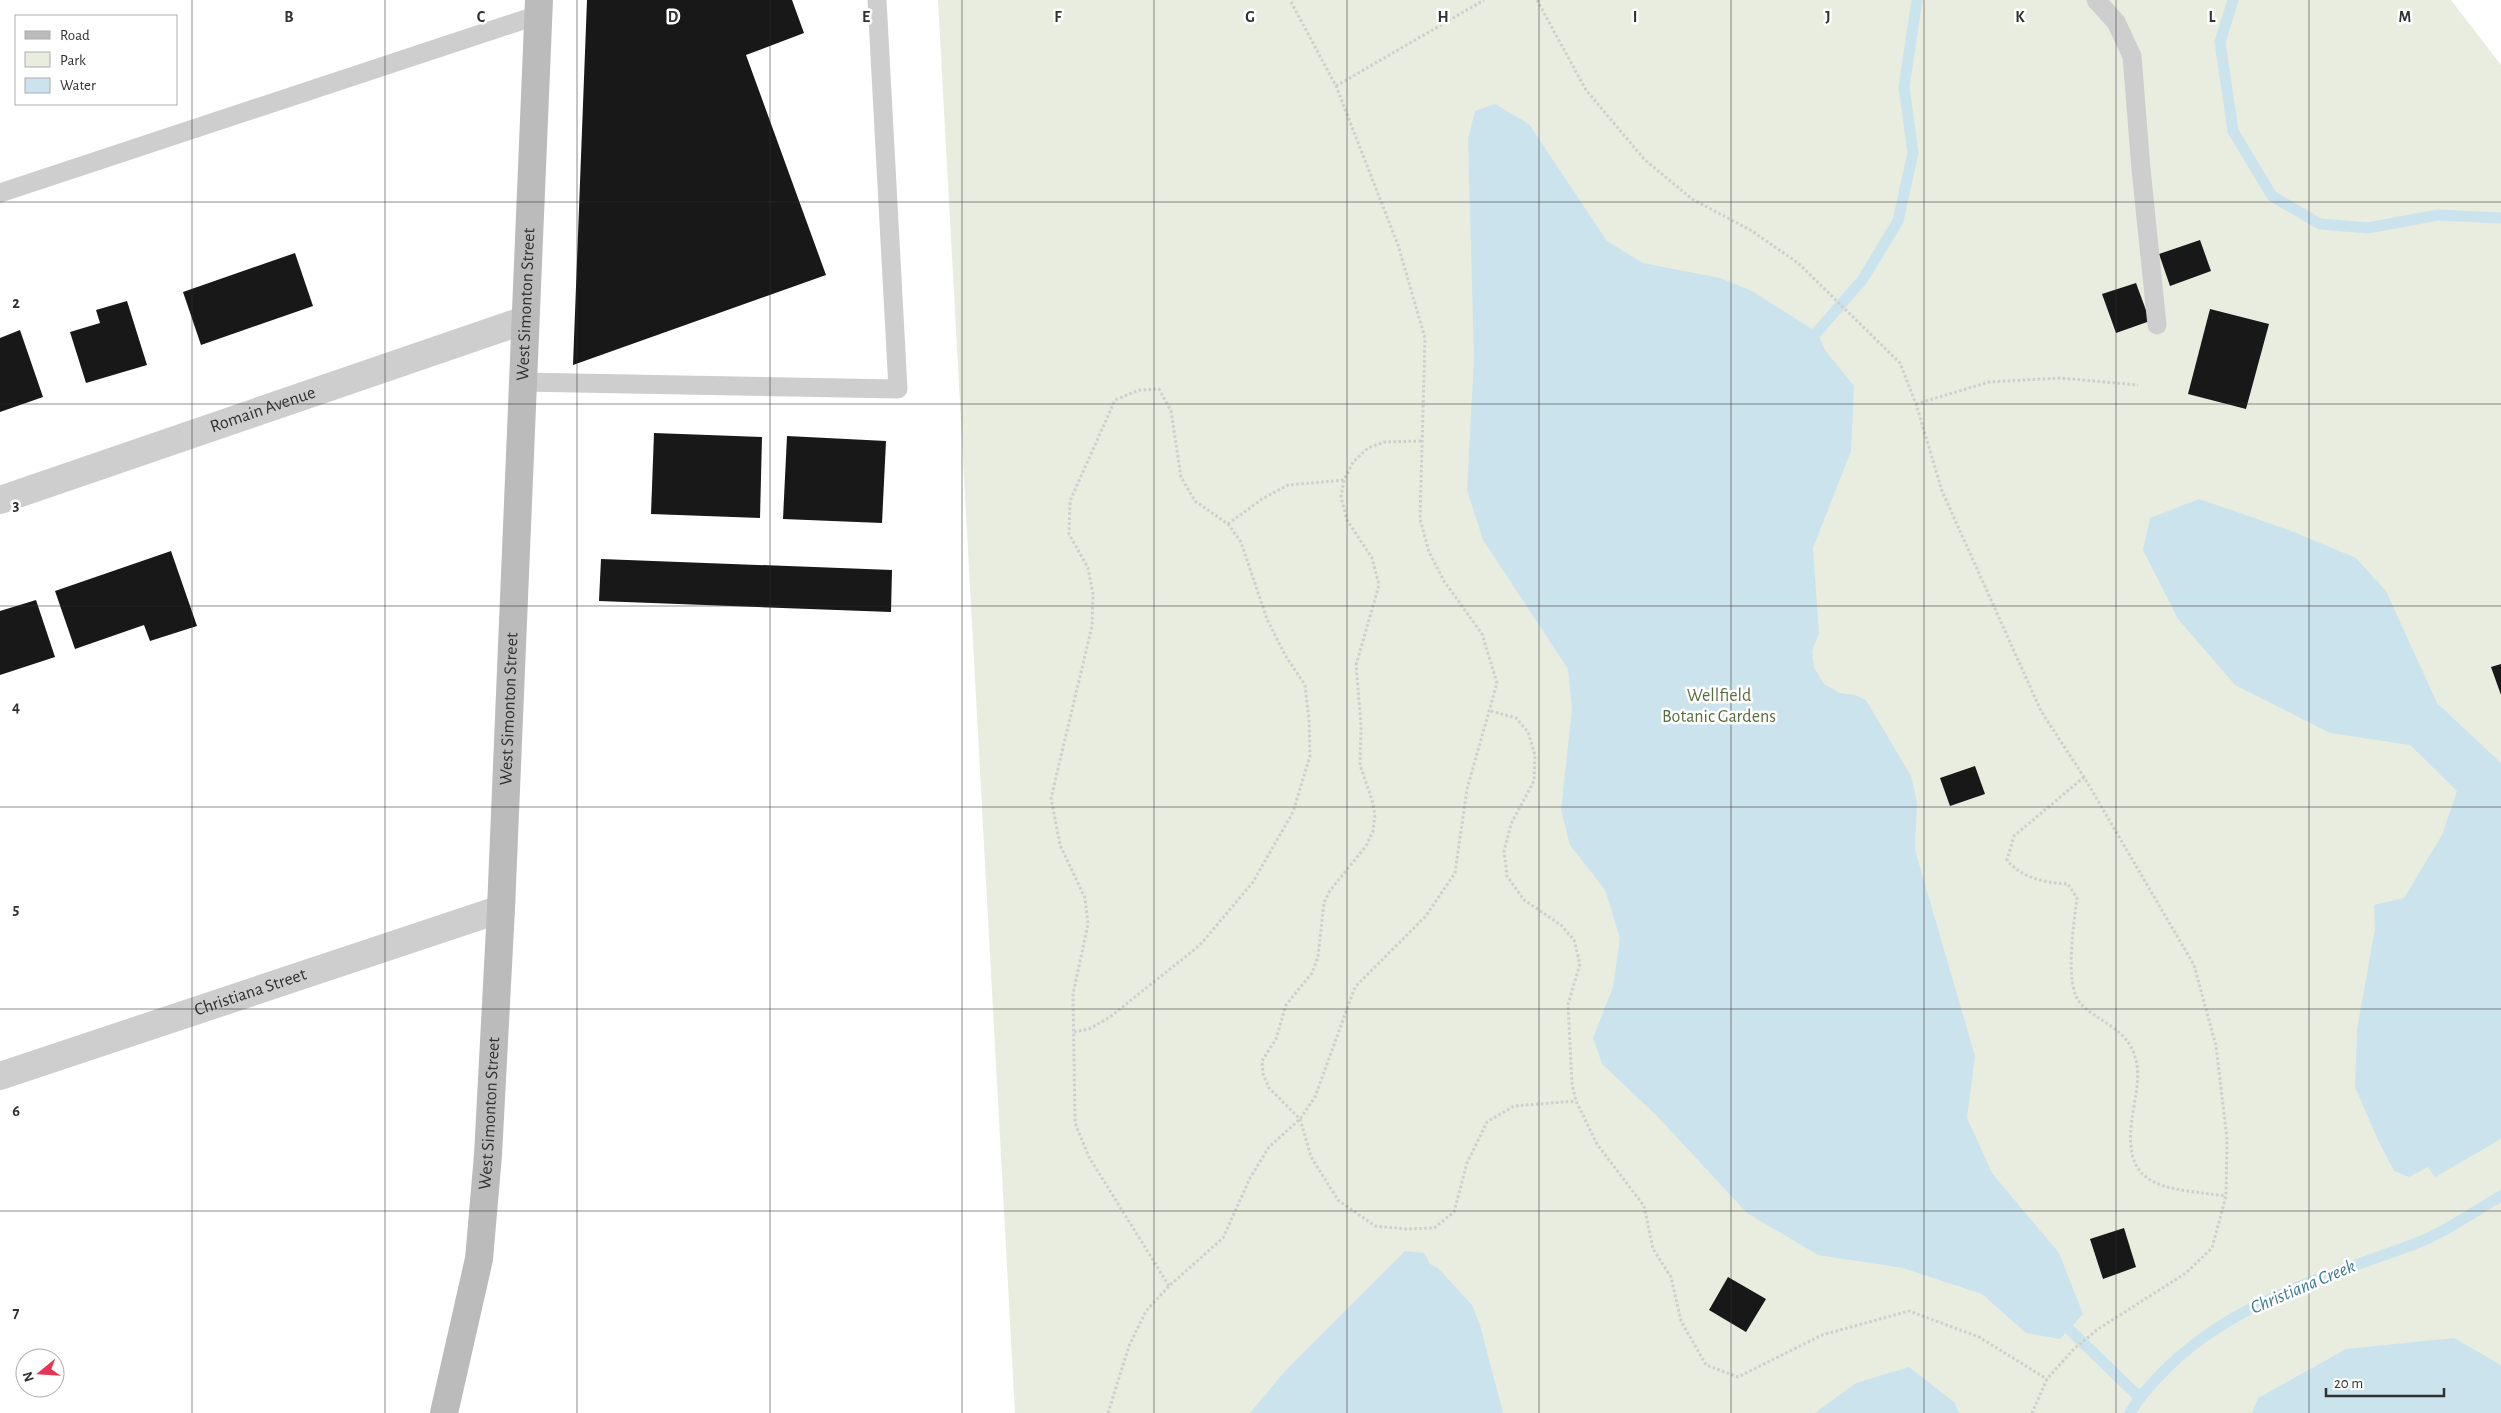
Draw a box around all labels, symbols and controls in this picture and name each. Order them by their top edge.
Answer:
text: B [284,9,294,25]
text: C [477,9,486,25]
text: D [668,9,679,25]
text: E [862,9,870,25]
text: F [1054,9,1062,25]
text: G [1245,9,1255,25]
text: H [1437,9,1449,25]
text: I [1633,9,1637,25]
text: J [1825,9,1831,25]
text: K [2015,9,2025,25]
text: L [2209,9,2216,25]
text: M [2399,9,2411,25]
legend [15,15,178,105]
text: Road [60,28,90,43]
text: Park [60,53,86,68]
text: Water [60,78,96,93]
street label: West Simonton Street [514,227,538,381]
text: 2 [12,295,20,311]
street label: Romain Avenue [208,383,318,436]
text: 3 [13,497,20,513]
street label: West Simonton Street [497,632,522,786]
park label: Wellfield Botanic Gardens [1662,687,1776,726]
text: 4 [12,699,20,715]
text: 5 [13,901,20,917]
street label: Christiana Street [192,965,309,1020]
street label: West Simonton Street [476,1036,503,1191]
text: 6 [12,1103,20,1119]
water label: Christiana Creek [2248,1256,2358,1318]
text: 7 [13,1305,20,1321]
north arrow [15,1348,65,1398]
scale bar [2326,1366,2444,1398]
text: N [20,1370,37,1384]
text: 20 m [2334,1376,2363,1391]

